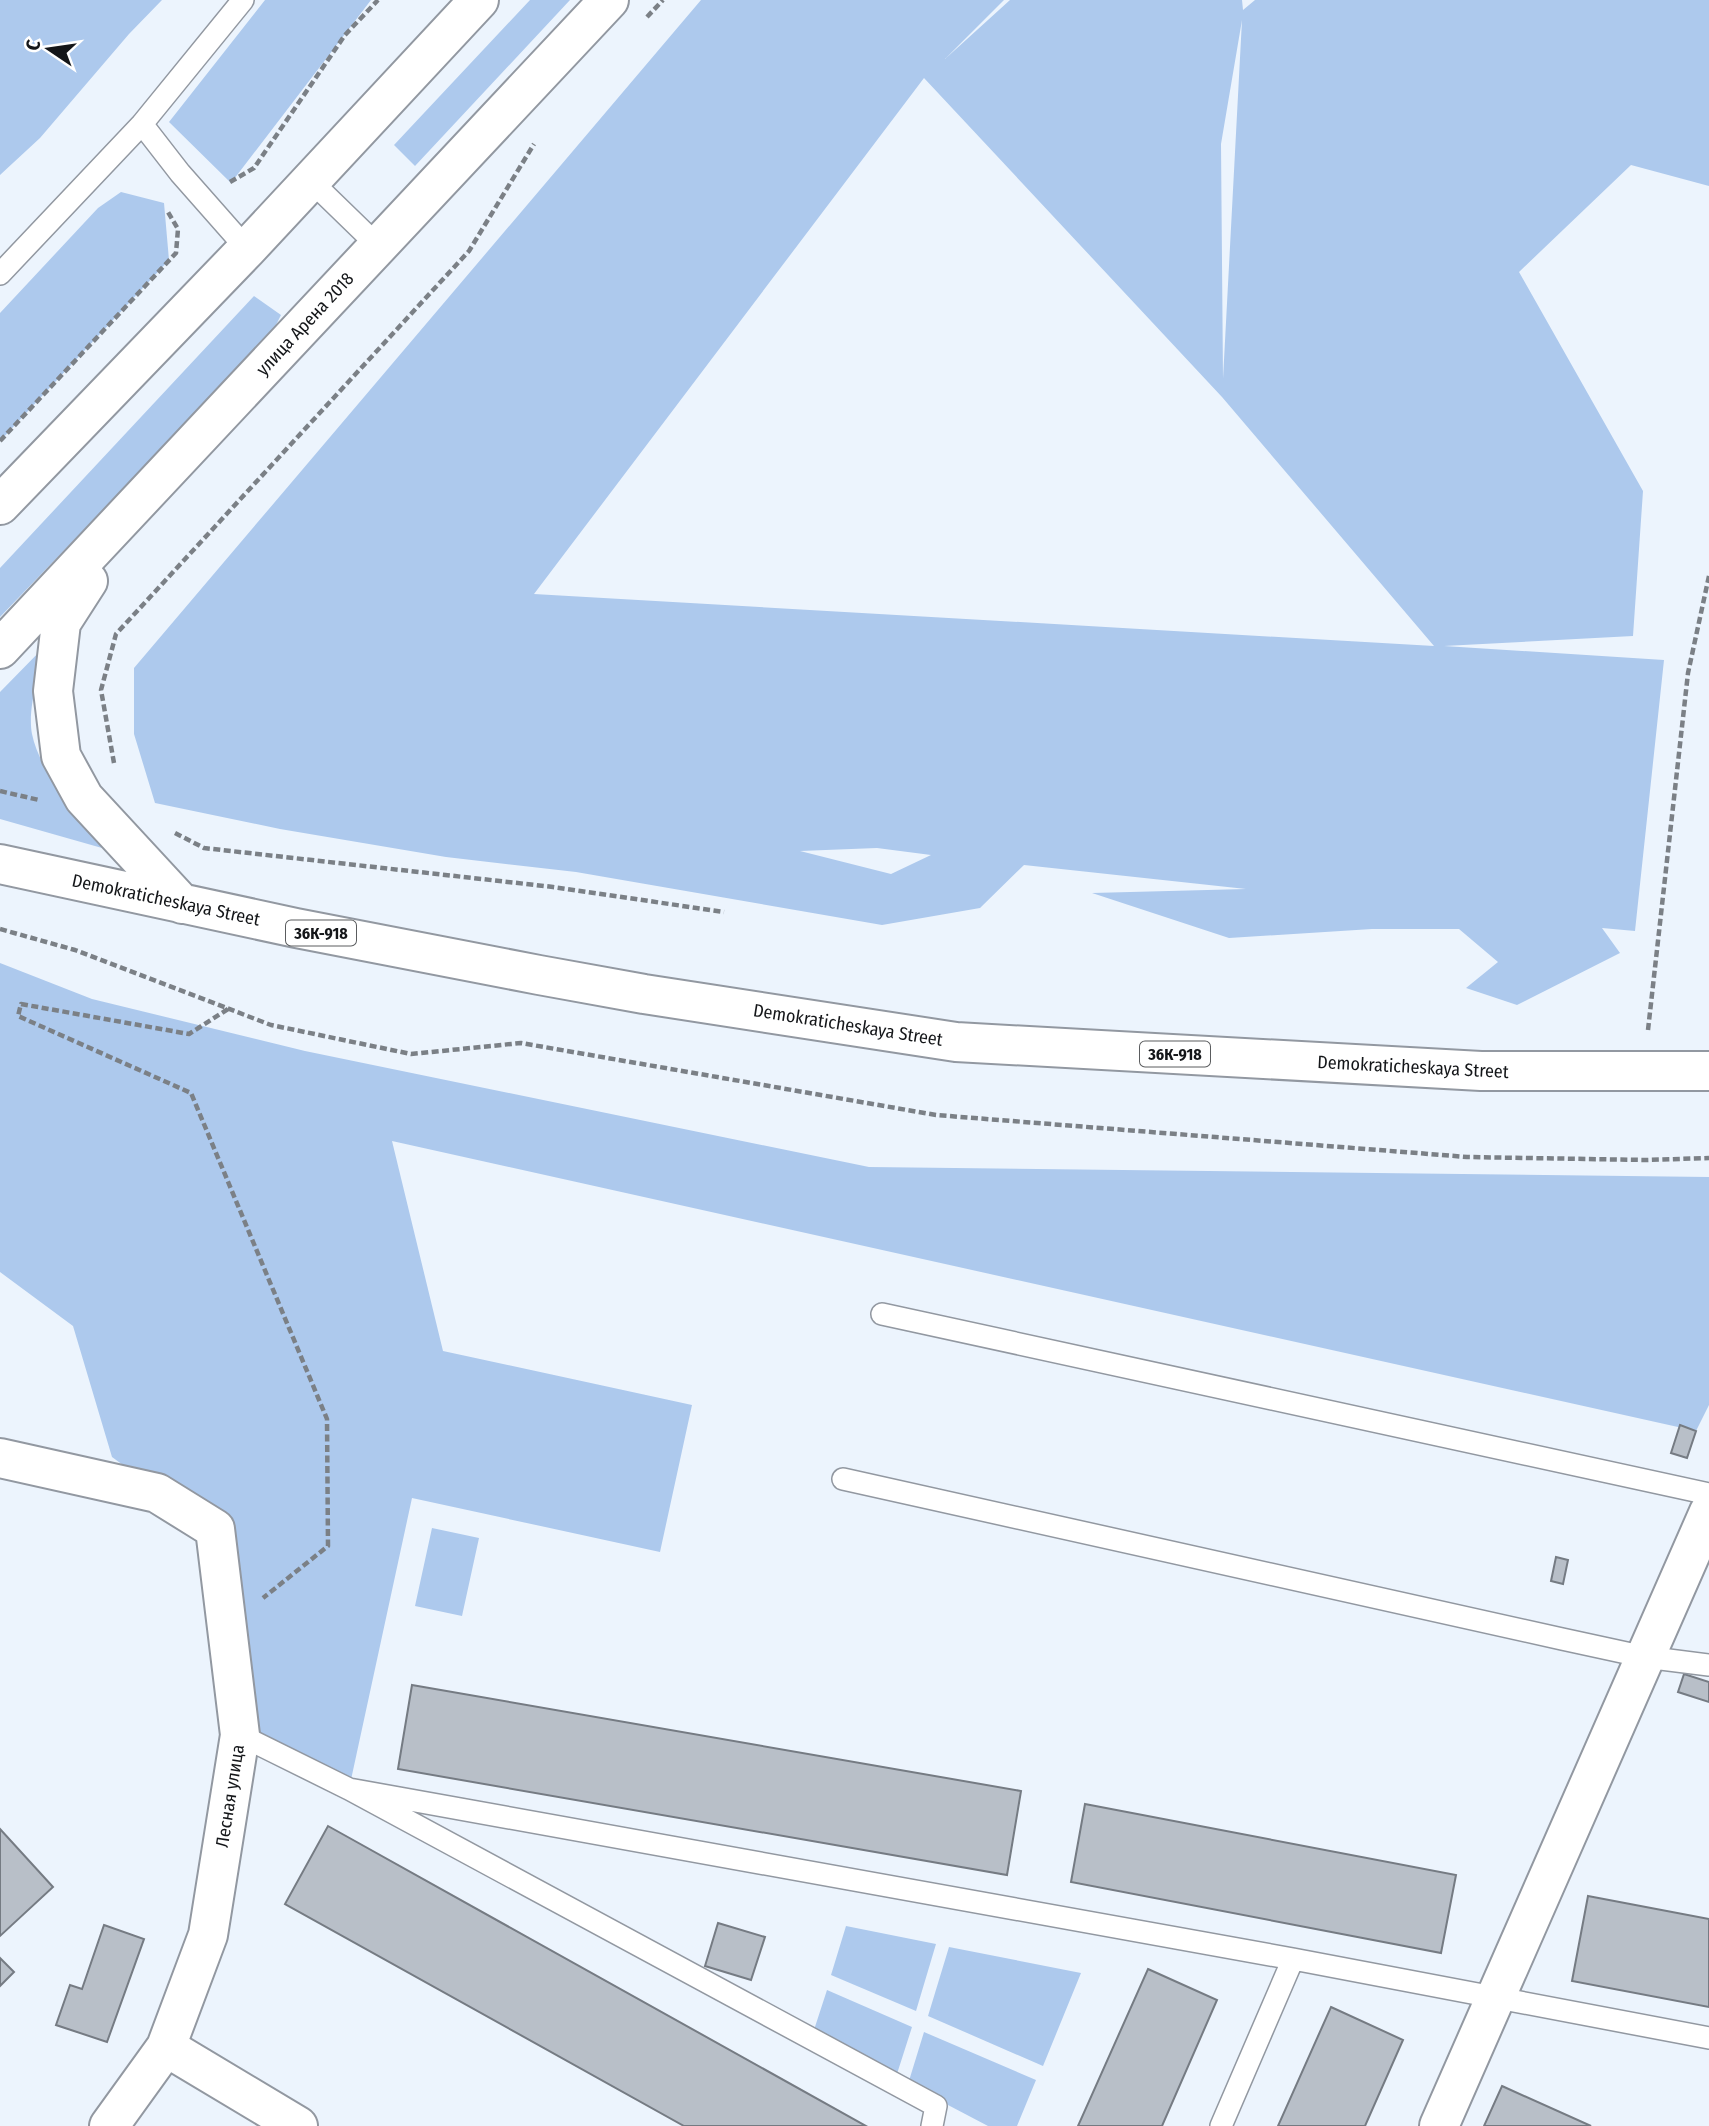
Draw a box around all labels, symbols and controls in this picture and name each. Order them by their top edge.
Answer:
north arrow [14,14,84,84]
text: С [21,38,45,53]
street label: улица Арена 2018 [252,268,358,380]
street label: Demokraticheskaya Street [70,869,262,931]
road number: 36К-918 [286,920,356,945]
street label: Demokraticheskaya Street [752,999,944,1051]
road number: 36К-918 [1140,1042,1210,1066]
street label: Demokraticheskaya Street [1317,1051,1509,1083]
street label: Лесная улица [211,1743,249,1849]

